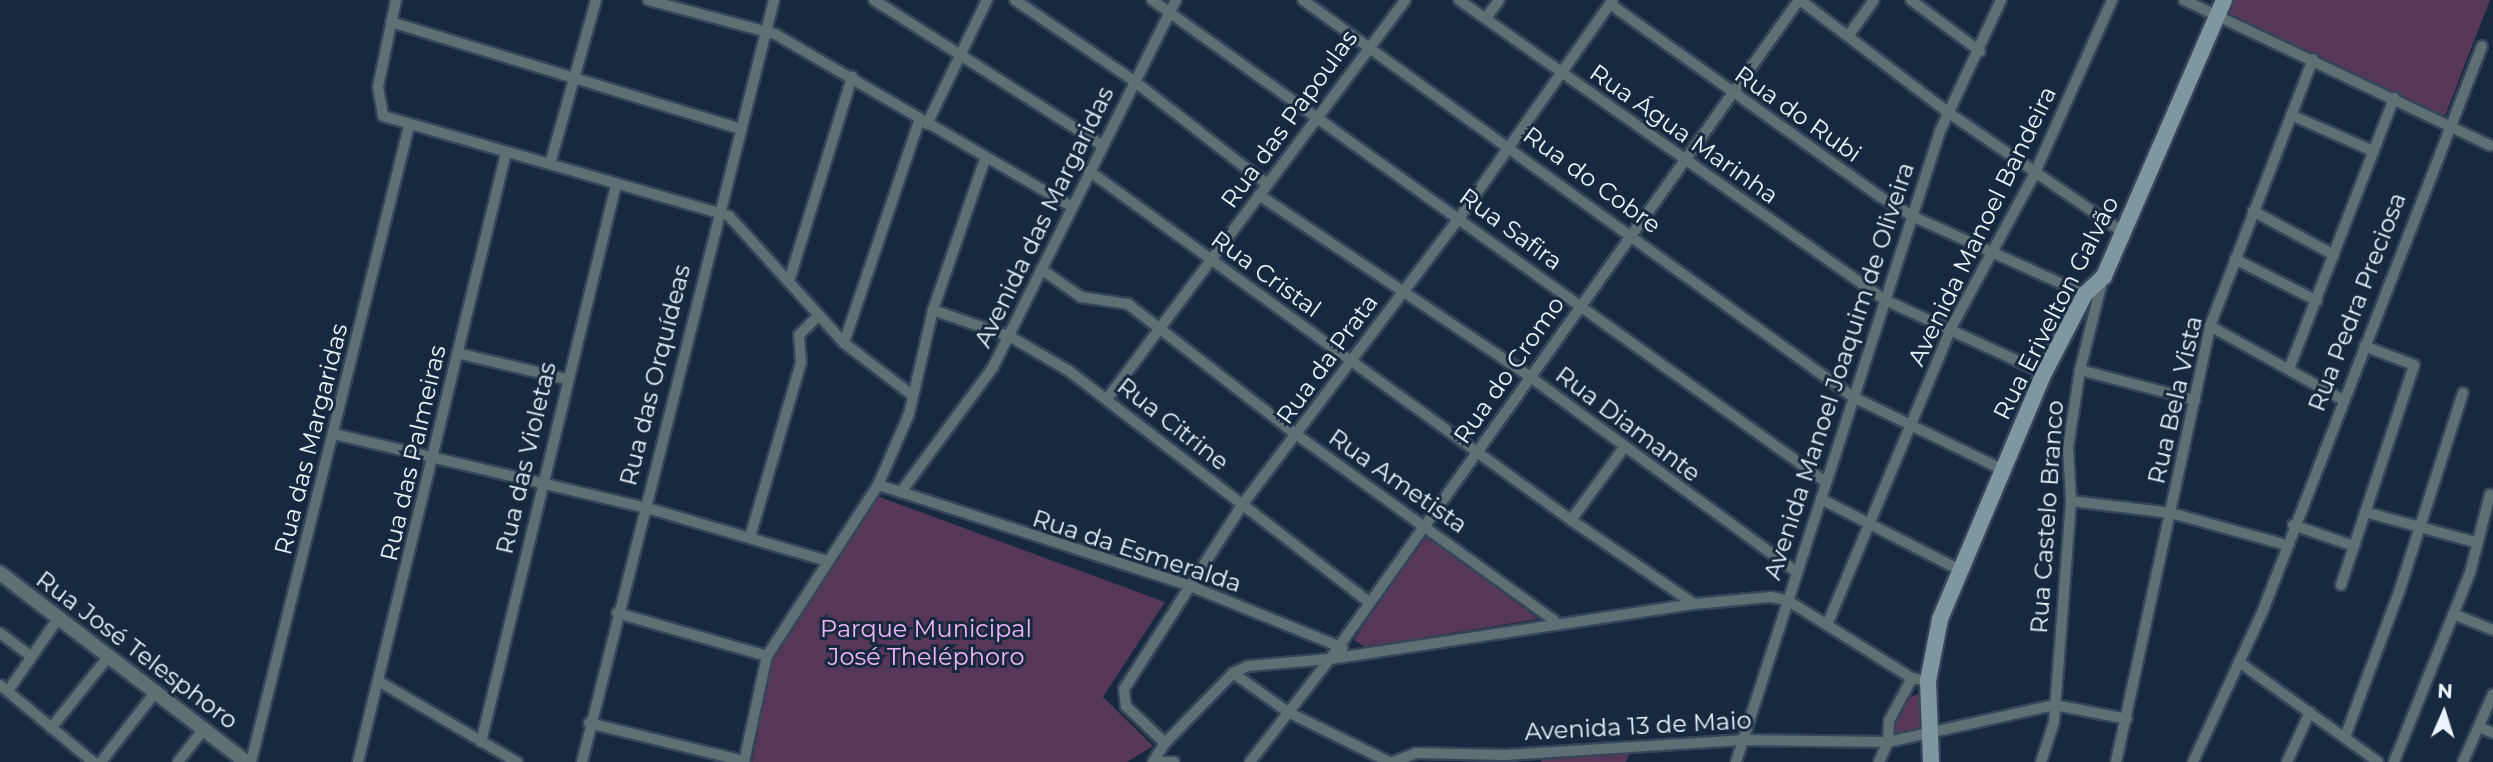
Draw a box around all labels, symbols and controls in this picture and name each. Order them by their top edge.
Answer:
street label: Rua das Papoulas [1215,24,1363,214]
street label: Rua Água Marinha [1584,58,1784,210]
street label: Rua do Rubi [1729,60,1867,168]
street label: Avenida das Margaridas [968,82,1120,352]
street label: Avenida Manoel Bandeira [1902,82,2062,370]
street label: Rua do Cobre [1518,120,1666,240]
street label: Avenida Manoel Joaquim de Oliveira [1758,159,1920,583]
street label: Rua Safira [1454,182,1568,276]
street label: Rua Pedra Preciosa [2302,189,2412,415]
street label: Rua Erivelton Galvão [1987,191,2125,425]
street label: Rua Cristal [1206,225,1326,323]
street label: Rua das Orquídeas [614,261,696,489]
street label: Rua da Prata [1270,288,1384,430]
street label: Rua do Cromo [1447,291,1571,449]
street label: Rua Bela Vista [2142,313,2208,487]
street label: Rua das Margaridas [268,320,354,558]
street label: Rua das Palmeiras [374,342,452,564]
street label: Rua das Violetas [490,359,562,557]
street label: Rua Diamante [1550,360,1706,488]
street label: Rua Citrine [1112,372,1234,476]
street label: Rua Castelo Branco [2024,399,2070,635]
street label: Rua Ametista [1323,423,1473,539]
street label: Rua da Esmeralda [1029,504,1245,598]
street label: Rua José Telesphoro [30,565,244,735]
park label: Parque Municipal José Theléphoro [820,615,1032,671]
north arrow [2409,678,2479,748]
text: N [2437,680,2453,703]
street label: Avenida 13 de Maio [1524,706,1752,746]

